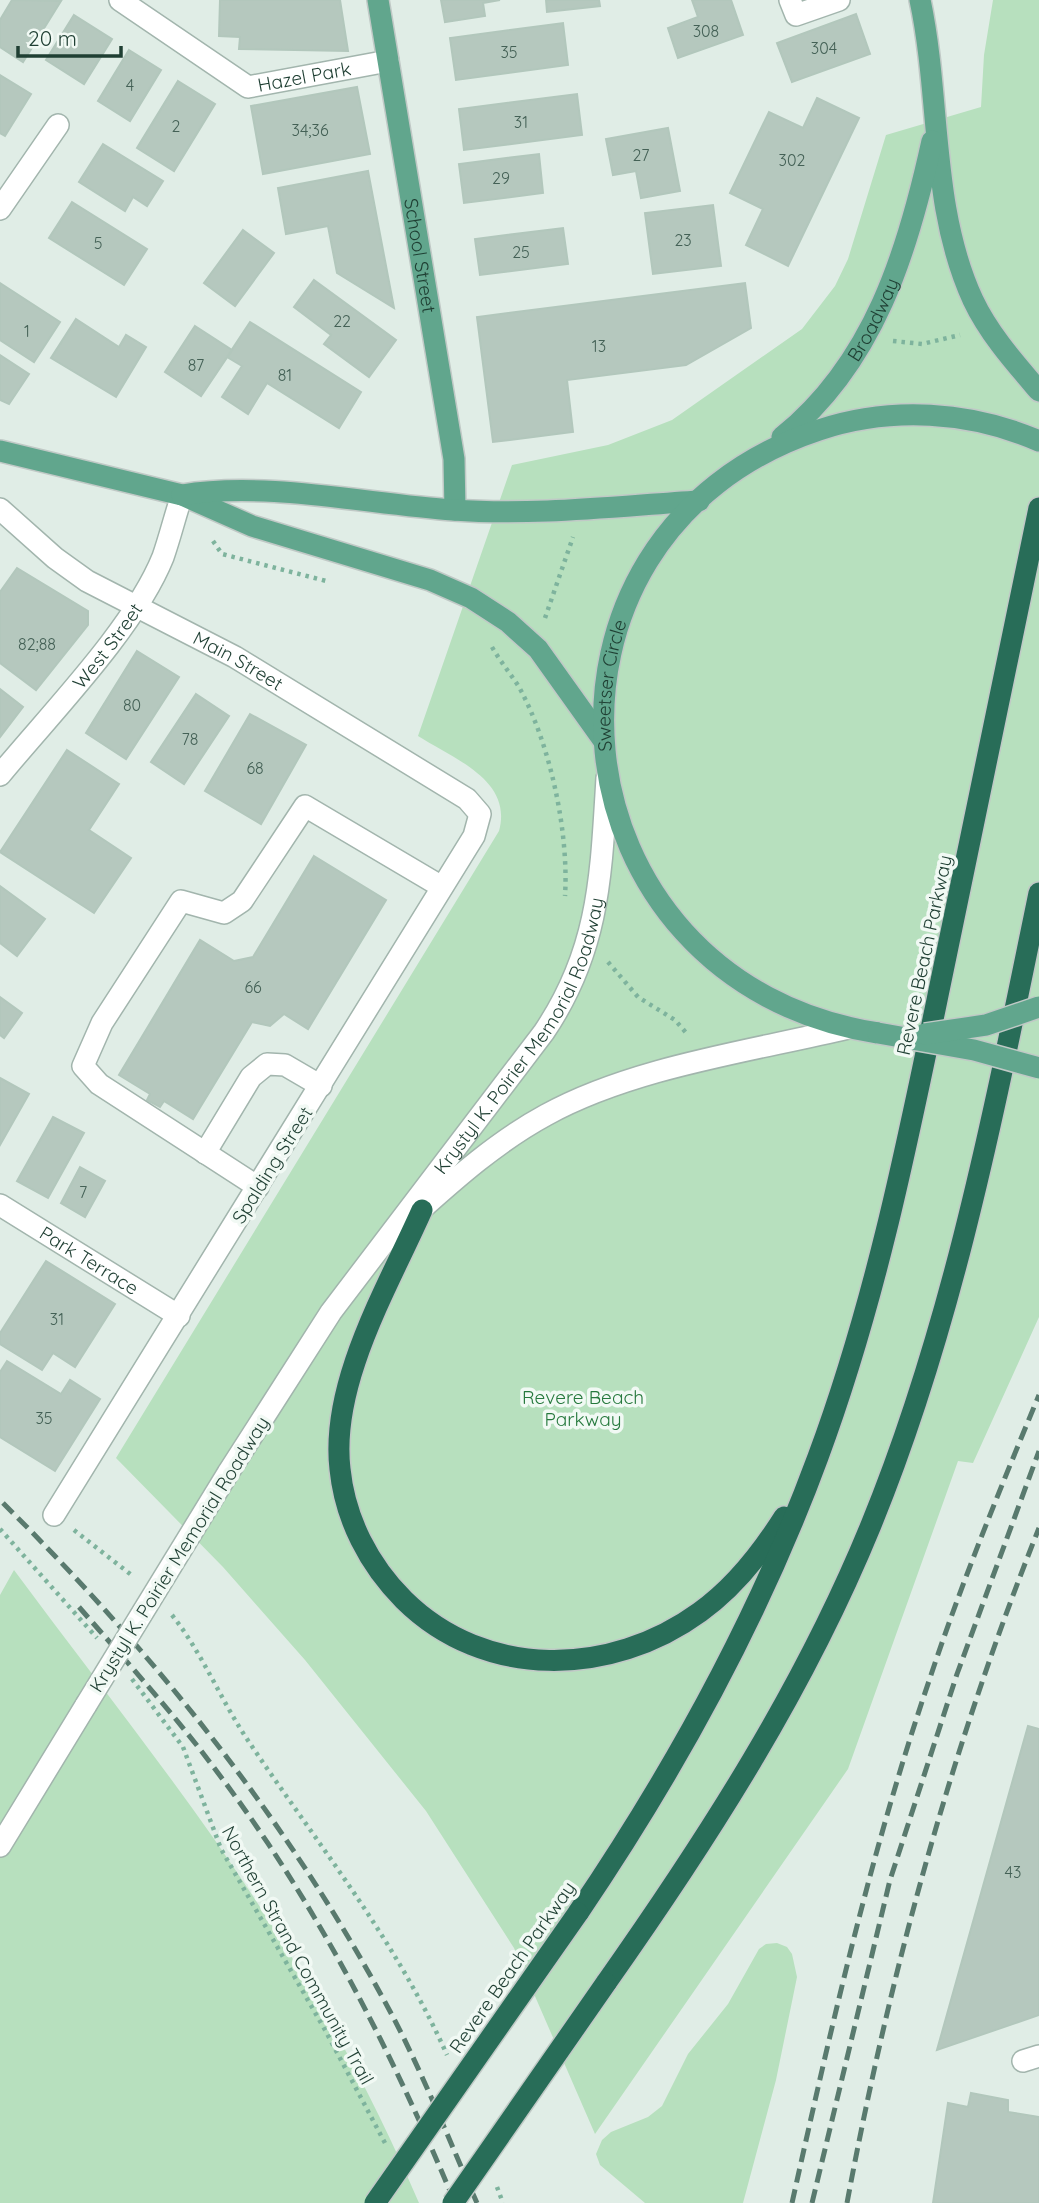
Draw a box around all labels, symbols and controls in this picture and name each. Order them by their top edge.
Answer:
scale bar [18,14,121,58]
house number: 308 [693,21,719,41]
text: 20 m [28,25,77,51]
house number: 304 [811,38,837,58]
house number: 35 [500,42,518,62]
street label: Hazel Park [256,56,353,97]
house number: 4 [126,75,134,95]
house number: 31 [514,112,528,132]
house number: 2 [172,116,181,136]
house number: 34;36 [292,120,329,140]
house number: 27 [633,145,649,165]
house number: 302 [779,150,806,170]
house number: 29 [492,168,510,188]
street label: School Street [399,196,442,315]
house number: 23 [674,230,692,250]
house number: 5 [94,233,102,253]
house number: 25 [512,242,530,262]
street label: Broadway [842,274,904,366]
house number: 22 [333,311,351,331]
house number: 1 [24,321,30,341]
house number: 13 [592,336,606,356]
house number: 87 [188,355,204,375]
house number: 81 [278,365,292,385]
street label: West Street [67,598,148,694]
street label: Sweetser Circle [592,616,632,753]
street label: Main Street [189,626,288,696]
house number: 82;88 [18,634,56,654]
house number: 80 [123,695,141,715]
house number: 78 [182,729,198,749]
house number: 68 [246,758,264,778]
street label: Revere Beach Parkway [891,853,957,1057]
street label: Krystyl K. Poirier Memorial Roadway [428,896,608,1179]
house number: 66 [244,977,262,997]
street label: Spalding Street [226,1102,318,1228]
house number: 7 [79,1182,87,1202]
street label: Park Terrace [35,1221,143,1300]
house number: 31 [50,1309,64,1329]
park label: Revere Beach Parkway [522,1385,644,1431]
house number: 35 [35,1408,53,1428]
street label: Krystyl K. Poirier Memorial Roadway [84,1412,274,1696]
street label: Northern Strand Community Trail [217,1822,379,2088]
house number: 43 [1005,1862,1021,1882]
street label: Revere Beach Parkway [444,1876,580,2058]

